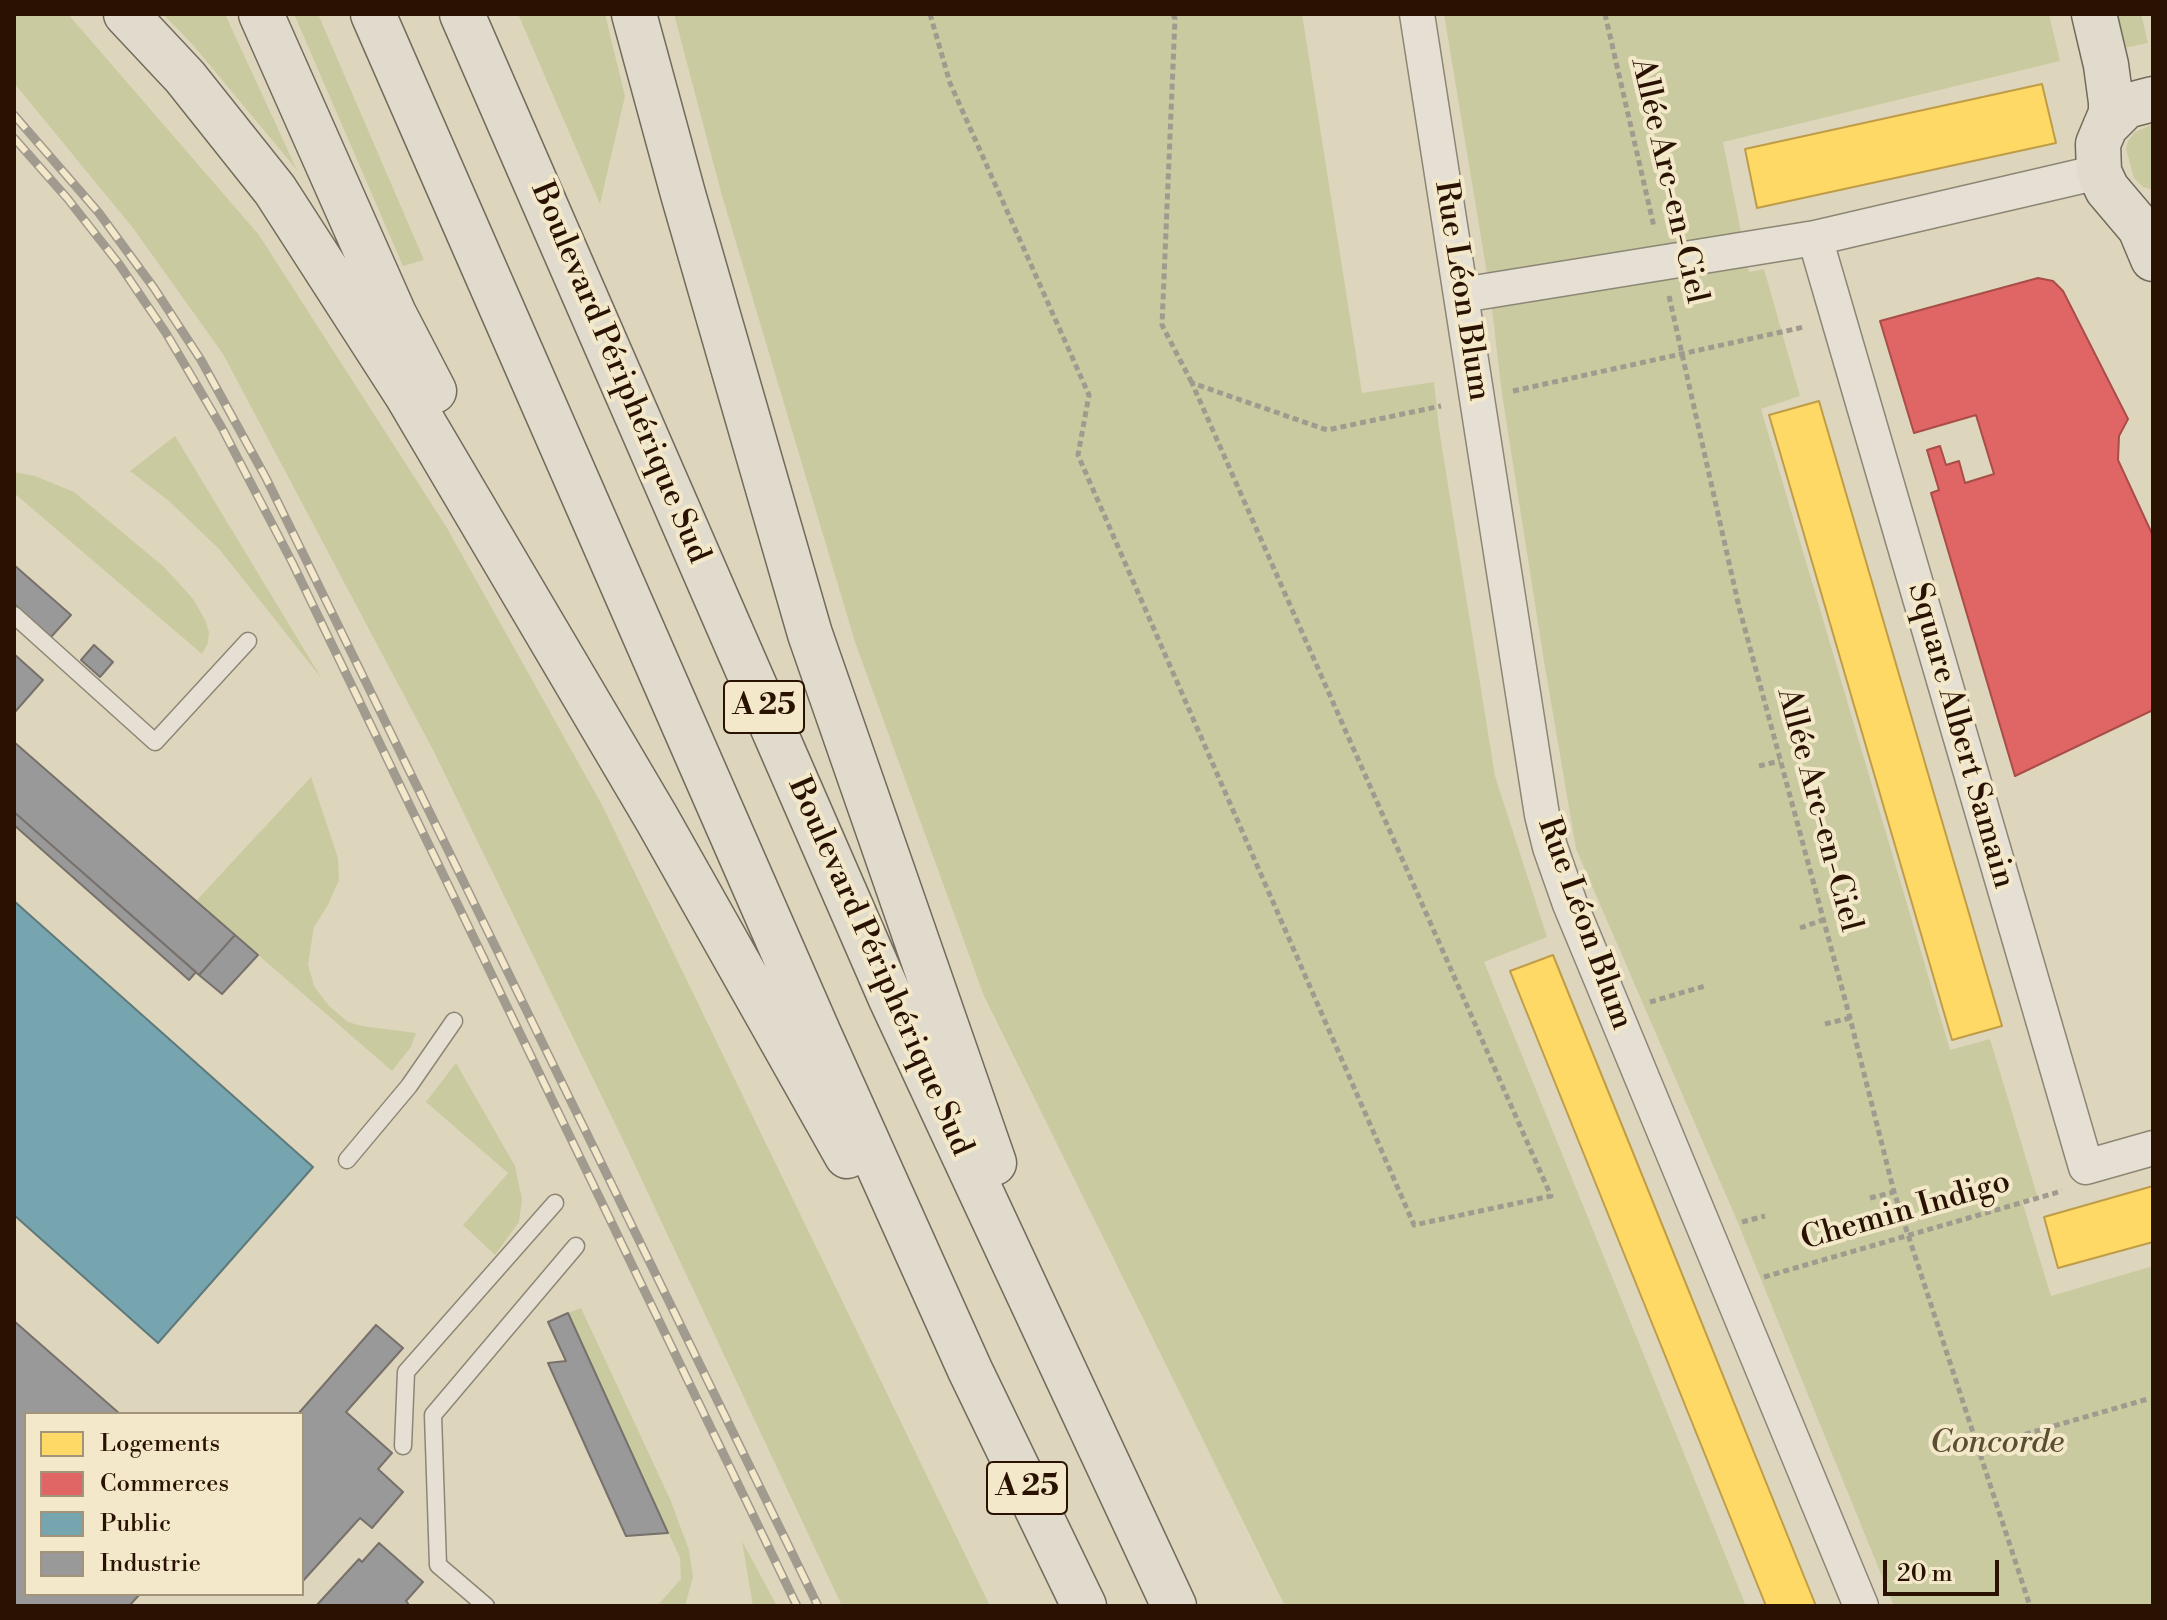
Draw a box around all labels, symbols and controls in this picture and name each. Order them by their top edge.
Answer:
street label: Allée Arc-en-Ciel [1621,55,1715,307]
street label: Boulevard Périphérique Sud [521,177,717,569]
street label: Rue Léon Blum [1425,178,1497,404]
street label: Square Albert Samain [1898,579,2022,893]
road number: A 25 [724,681,804,733]
street label: Allée Arc-en-Ciel [1767,684,1869,936]
street label: Boulevard Périphérique Sud [778,772,980,1162]
street label: Rue Léon Blum [1528,813,1640,1035]
street label: Chemin Indigo [1797,1164,2015,1260]
legend [24,1412,304,1596]
park label: Concorde [1930,1425,2064,1463]
text: Logements [100,1429,220,1459]
road number: A 25 [987,1462,1067,1514]
text: Commerces [100,1469,229,1499]
text: Public [100,1509,171,1539]
scale bar [1887,1544,2003,1594]
text: Industrie [100,1549,201,1579]
text: 20 m [1897,1559,1953,1589]

